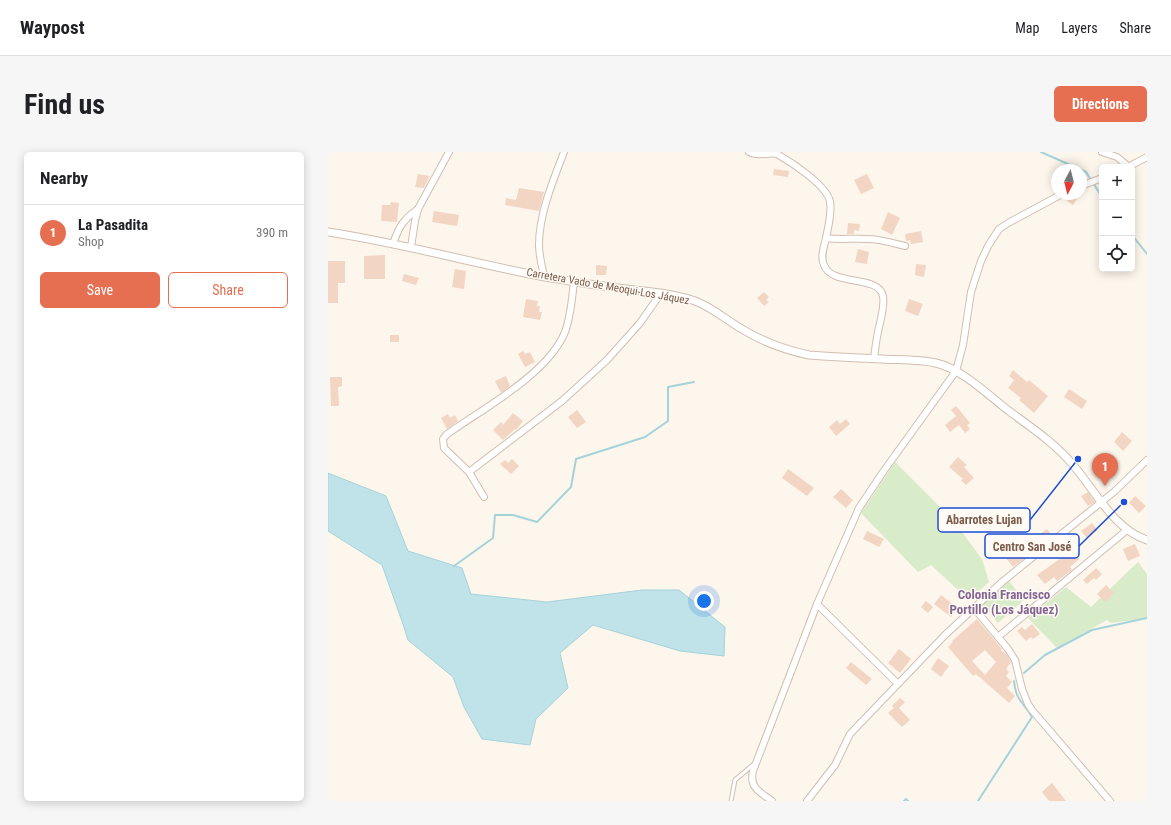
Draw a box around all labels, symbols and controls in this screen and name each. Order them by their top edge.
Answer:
text: Waypost [20,16,85,39]
text: Map [1015,20,1039,36]
text: Layers [1061,20,1098,36]
text: Share [1120,20,1151,36]
button: Directions [1054,86,1147,122]
text: Find us [24,88,105,121]
north arrow [1051,164,1087,200]
map controls [1099,164,1135,272]
button: + [1099,164,1135,200]
text: Nearby [40,168,88,188]
button: − [1099,200,1135,236]
text: La Pasadita [78,216,148,234]
text: 1 [50,225,56,240]
text: 390 m [256,225,288,240]
text: Shop [78,234,104,249]
button: locate [1099,236,1135,272]
street label: Carretera Vado de Meoqui-Los Jáquez [525,266,691,307]
button: Save [40,272,160,308]
button: Share [168,272,288,308]
pin: 1 [1092,453,1118,486]
callout: Abarrotes Lujan [938,508,1030,532]
text: Abarrotes Lujan [946,513,1022,527]
callout: Centro San José [985,534,1079,558]
text: Centro San José [993,540,1072,554]
district label: Colonia Francisco Portillo (Los Jáquez) [949,587,1059,617]
your location [694,591,714,611]

